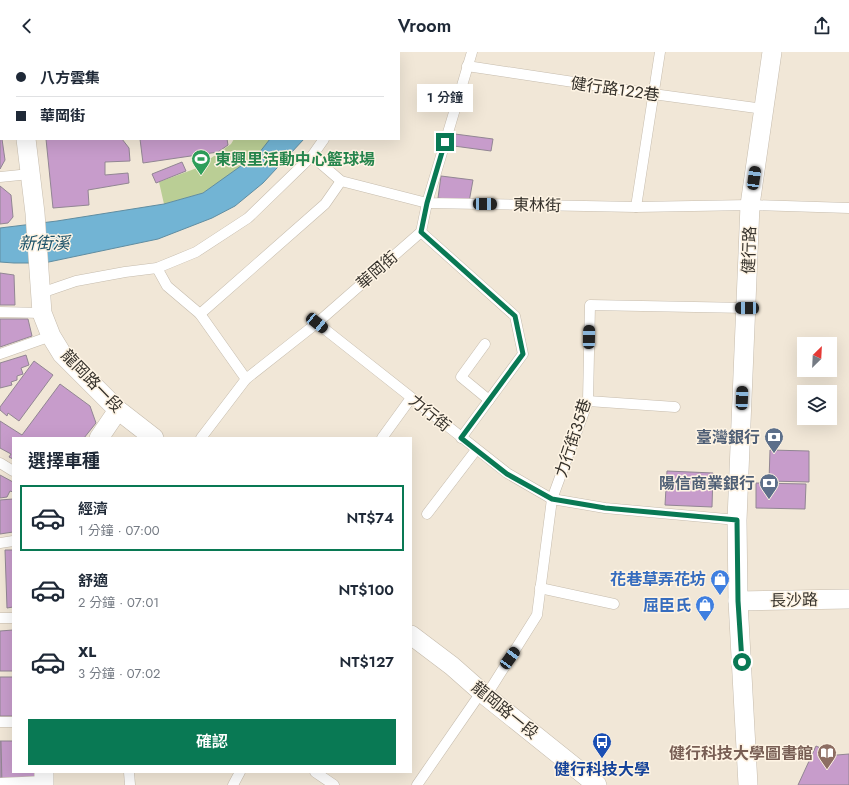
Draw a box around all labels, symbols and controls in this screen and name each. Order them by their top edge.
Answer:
text: Vroom [398,13,451,39]
icon: back [16,15,38,37]
icon: share [811,15,833,37]
text: 八方雲集 [40,67,100,89]
street label: 健行路122巷 [569,71,661,107]
callout: 1 分鐘 [417,84,473,112]
text: 1 分鐘 [427,88,463,107]
text: 華岡街 [40,105,85,127]
route end [436,133,454,151]
sports icon: 東興里活動中心籃球場 [190,148,212,176]
place label: 東興里活動中心籃球場 [215,148,375,171]
car [746,165,762,191]
street label: 東林街 [513,193,561,217]
car [473,198,497,210]
street label: 健行路 [737,226,761,274]
water label: 新街溪 [19,231,71,255]
street label: 華岡街 [351,246,403,294]
car [735,302,759,314]
car [304,311,330,335]
car [583,325,595,349]
north arrow [797,337,837,377]
map controls [797,337,837,425]
street label: 龍岡路一段 [56,344,128,418]
button: layers [797,385,837,425]
car [736,386,748,410]
street label: 力行街 [404,389,456,437]
street label: 力行街35巷 [549,396,597,480]
place label: 臺灣銀行 [696,426,760,449]
bank icon: 臺灣銀行 [763,426,785,454]
text: 選擇車種 [28,448,100,474]
place label: 陽信商業銀行 [659,472,755,495]
bank icon: 陽信商業銀行 [758,472,780,500]
text: 經濟 [78,498,108,520]
icon: car [30,500,66,536]
text: NT$74 [346,507,394,529]
text: 1 分鐘 · 07:00 [78,521,160,540]
place label: 花巷草弄花坊 [610,568,706,591]
shop icon: 花巷草弄花坊 [709,568,731,596]
text: 舒適 [78,570,108,592]
icon: car [30,572,66,608]
text: NT$100 [338,579,394,601]
street label: 長沙路 [770,588,818,612]
text: 2 分鐘 · 07:01 [78,593,159,612]
place label: 屈臣氏 [643,594,691,617]
shop icon: 屈臣氏 [694,594,716,622]
text: XL [78,641,96,663]
icon: car [30,644,66,680]
car [498,645,522,671]
text: NT$127 [340,651,394,673]
route start [733,653,751,671]
text: 3 分鐘 · 07:02 [78,664,160,683]
street label: 龍岡路一段 [467,676,543,744]
button: 確認 [28,719,396,765]
bus stop icon: 健行科技大學 [591,731,613,759]
place label: 健行科技大學圖書館 [669,742,813,765]
library icon: 健行科技大學圖書館 [816,742,838,770]
place label: 健行科技大學 [554,758,650,781]

